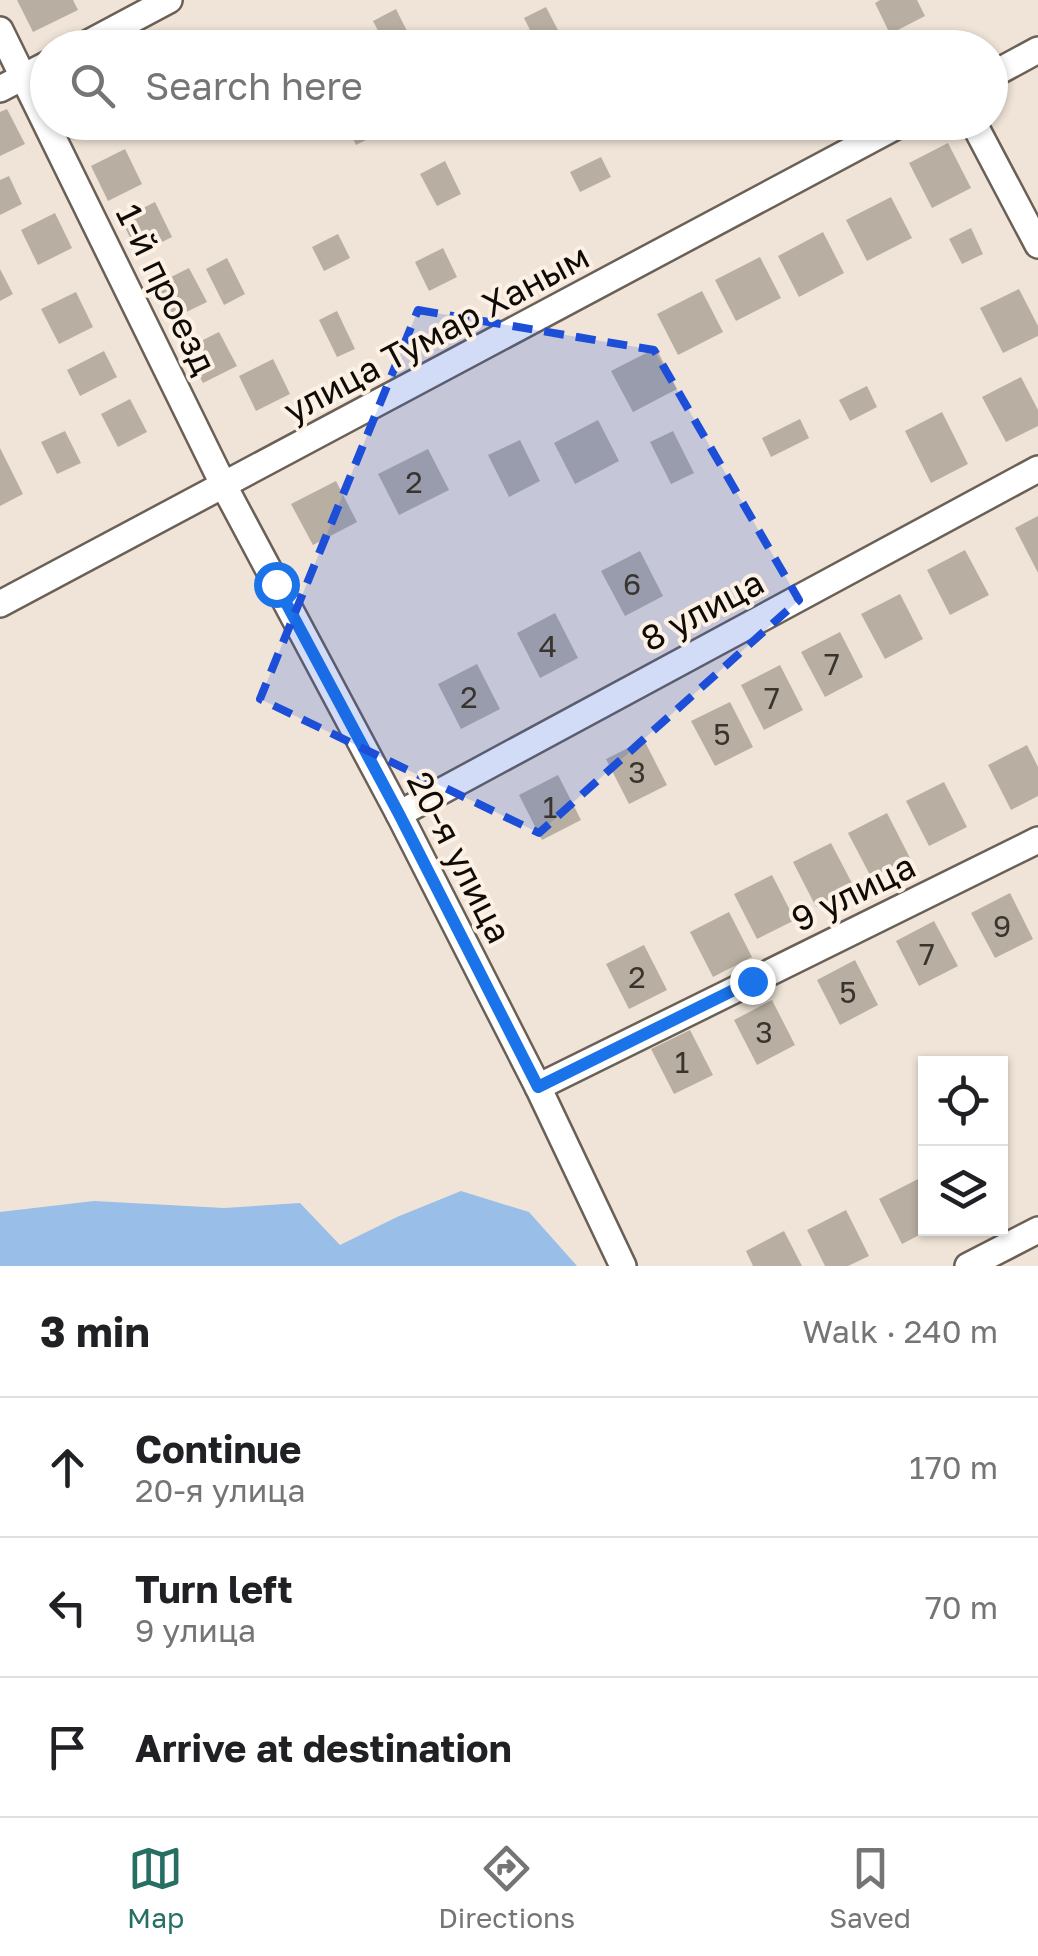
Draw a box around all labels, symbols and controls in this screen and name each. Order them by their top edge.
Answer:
search box [30,30,1008,140]
icon: search [65,58,120,113]
text: Search here [145,63,363,108]
street label: 1-й проезд [108,197,226,381]
street label: улица Тумар Ханым [276,235,596,431]
house number: 2 [405,464,423,500]
street label: 8 улица [634,560,770,660]
route start [254,562,300,608]
house number: 6 [623,566,641,602]
house number: 4 [539,628,557,664]
house number: 7 [824,646,840,682]
house number: 2 [460,679,478,715]
house number: 7 [764,680,780,716]
house number: 5 [713,716,731,752]
house number: 3 [628,754,646,790]
street label: 20-я улица [399,764,521,950]
house number: 1 [543,789,557,825]
street label: 9 улица [784,844,922,940]
house number: 9 [993,908,1011,944]
house number: 7 [919,936,935,972]
house number: 2 [628,959,646,995]
route end [730,959,776,1005]
house number: 5 [839,974,857,1010]
house number: 3 [755,1014,773,1050]
house number: 1 [675,1044,689,1080]
map controls [918,1056,1008,1236]
button: locate [918,1056,1008,1146]
button: layers [918,1146,1008,1236]
text: 3 min [40,1306,150,1356]
text: Walk · 240 m [802,1312,998,1350]
text: Continue [135,1426,301,1471]
icon: ahead [40,1440,95,1495]
text: 170 m [909,1448,998,1486]
text: 20-я улица [135,1471,306,1509]
text: Turn left [135,1566,293,1611]
icon: left [40,1580,95,1635]
text: 70 m [925,1588,998,1626]
text: 9 улица [135,1611,256,1649]
icon: arrive [40,1720,95,1775]
text: Arrive at destination [135,1725,512,1770]
tab: Map [127,1841,184,1934]
tab: Directions [438,1841,575,1934]
tab: Saved [829,1841,911,1934]

